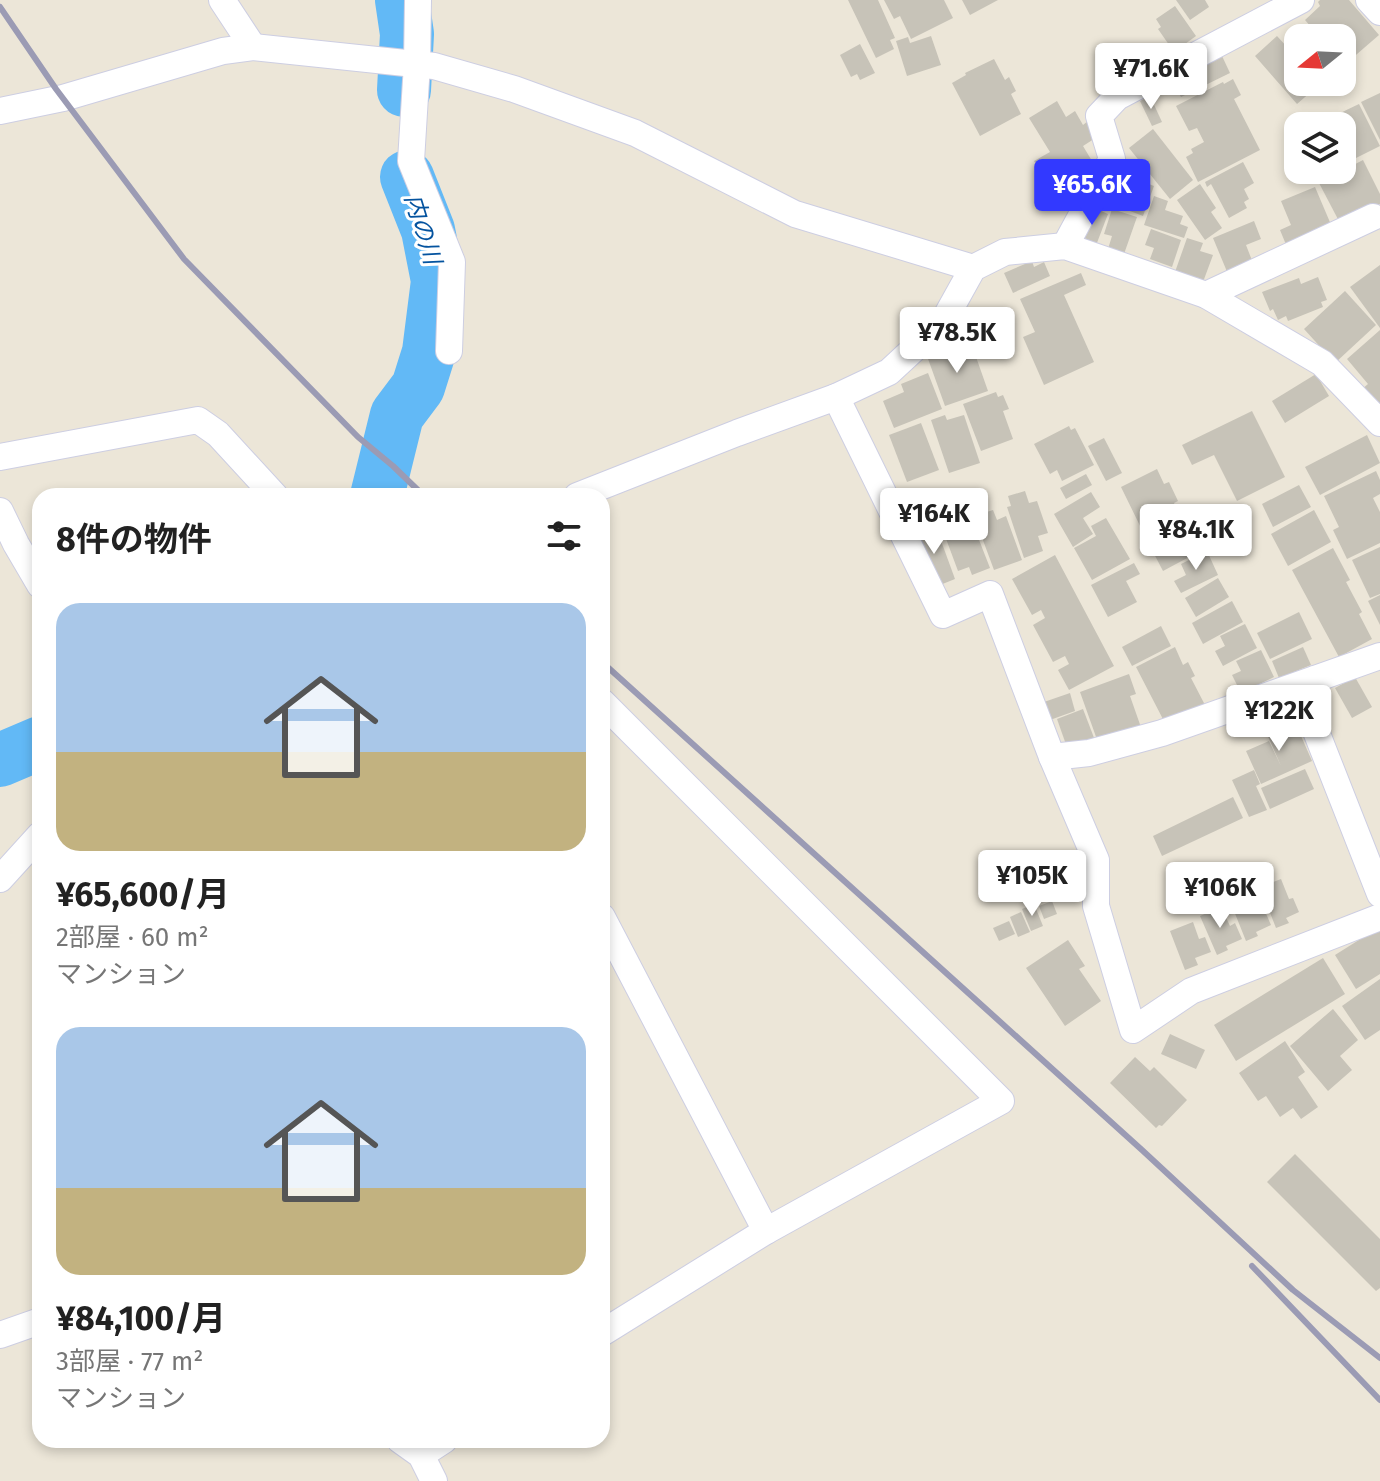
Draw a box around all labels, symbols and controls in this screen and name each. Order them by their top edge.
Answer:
north arrow [1284,24,1356,96]
map controls [1284,24,1356,184]
pin: ¥71.6K [1086,43,1216,111]
text: ¥71.6K [1113,53,1189,84]
button: layers [1284,112,1356,184]
pin: ¥65.6K [1027,159,1157,227]
text: ¥65.6K [1052,169,1132,200]
water label: 内の川 [399,190,448,270]
pin: ¥78.5K [892,307,1022,375]
text: ¥78.5K [918,317,996,348]
pin: ¥164K [878,488,990,556]
text: ¥164K [898,498,970,529]
pin: ¥84.1K [1131,504,1261,572]
icon: filters [542,514,586,558]
text: ¥84.1K [1158,514,1234,545]
text: 8件の物件 [56,519,212,560]
icon: home [249,655,393,799]
pin: ¥122K [1223,685,1335,753]
text: ¥122K [1244,695,1314,726]
pin: ¥105K [976,850,1088,918]
text: ¥105K [996,860,1068,891]
pin: ¥106K [1164,862,1276,930]
text: ¥106K [1184,872,1256,903]
text: ¥65,600/月 [56,874,230,915]
text: 2部屋 · 60 m² [56,922,209,953]
text: マンション [56,959,186,990]
icon: home [249,1079,393,1223]
text: ¥84,100/月 [56,1298,226,1339]
text: 3部屋 · 77 m² [56,1346,204,1377]
text: マンション [56,1383,186,1414]

